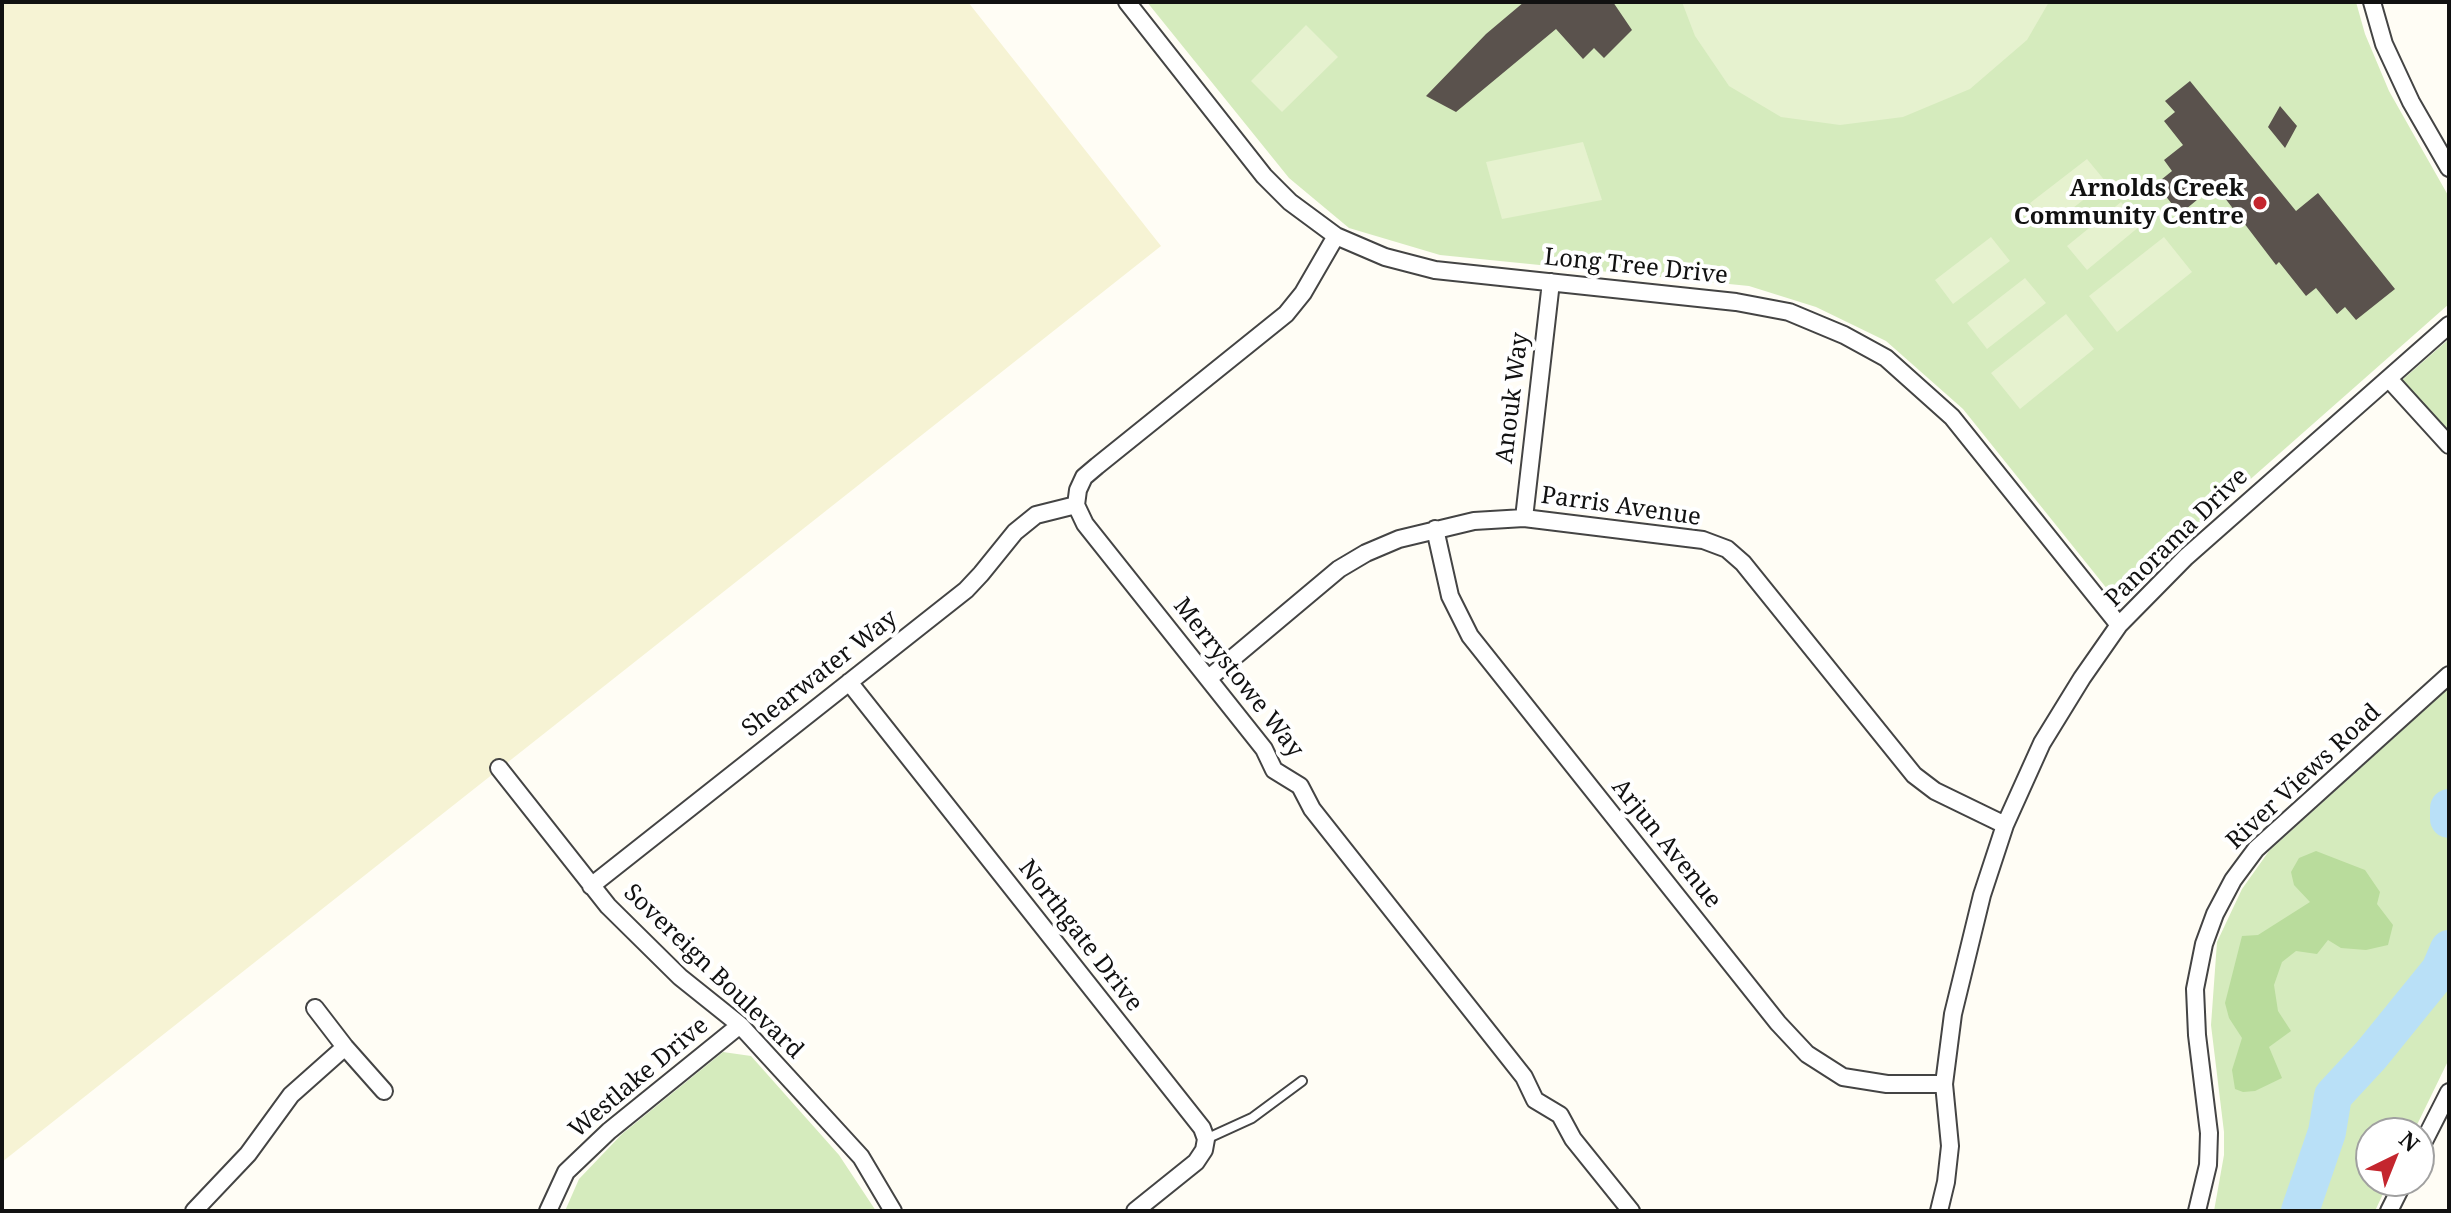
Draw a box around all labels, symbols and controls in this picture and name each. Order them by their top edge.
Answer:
place label: Arnolds Creek Community Centre [2014,175,2244,231]
marker: Arnolds Creek Community Centre [2251,194,2269,212]
street label: Long Tree Drive [1543,243,1729,291]
street label: Anouk Way [1491,331,1535,465]
street label: Panorama Drive [2100,463,2254,613]
street label: Parris Avenue [1539,482,1703,532]
street label: Merrystowe Way [1167,593,1309,763]
street label: Shearwater Way [737,604,903,744]
street label: River Views Road [2221,698,2387,856]
street label: Arjun Avenue [1605,773,1727,915]
street label: Northgate Drive [1012,855,1148,1017]
street label: Sovereign Boulevard [617,879,809,1065]
street label: Westlake Drive [564,1012,714,1144]
north arrow [2355,1117,2435,1197]
text: N [2393,1124,2427,1158]

